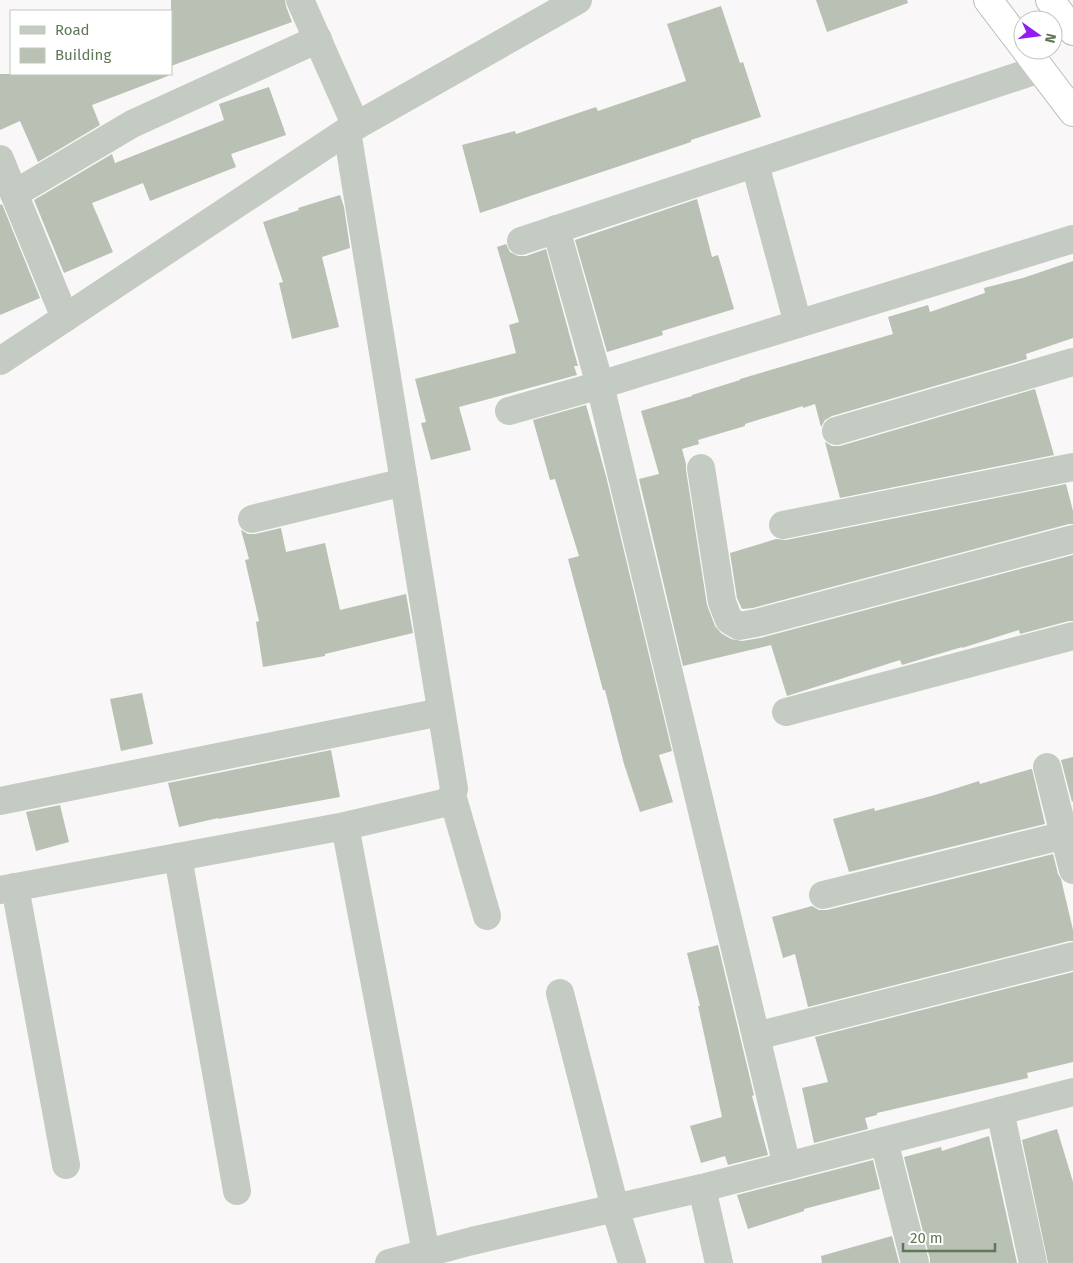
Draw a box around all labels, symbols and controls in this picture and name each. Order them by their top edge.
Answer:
legend [10,10,172,75]
north arrow [1013,10,1063,60]
text: Road [55,21,90,39]
text: N [1041,31,1060,45]
text: Building [55,46,111,64]
scale bar [903,1220,996,1252]
text: 20 m [910,1229,943,1247]

